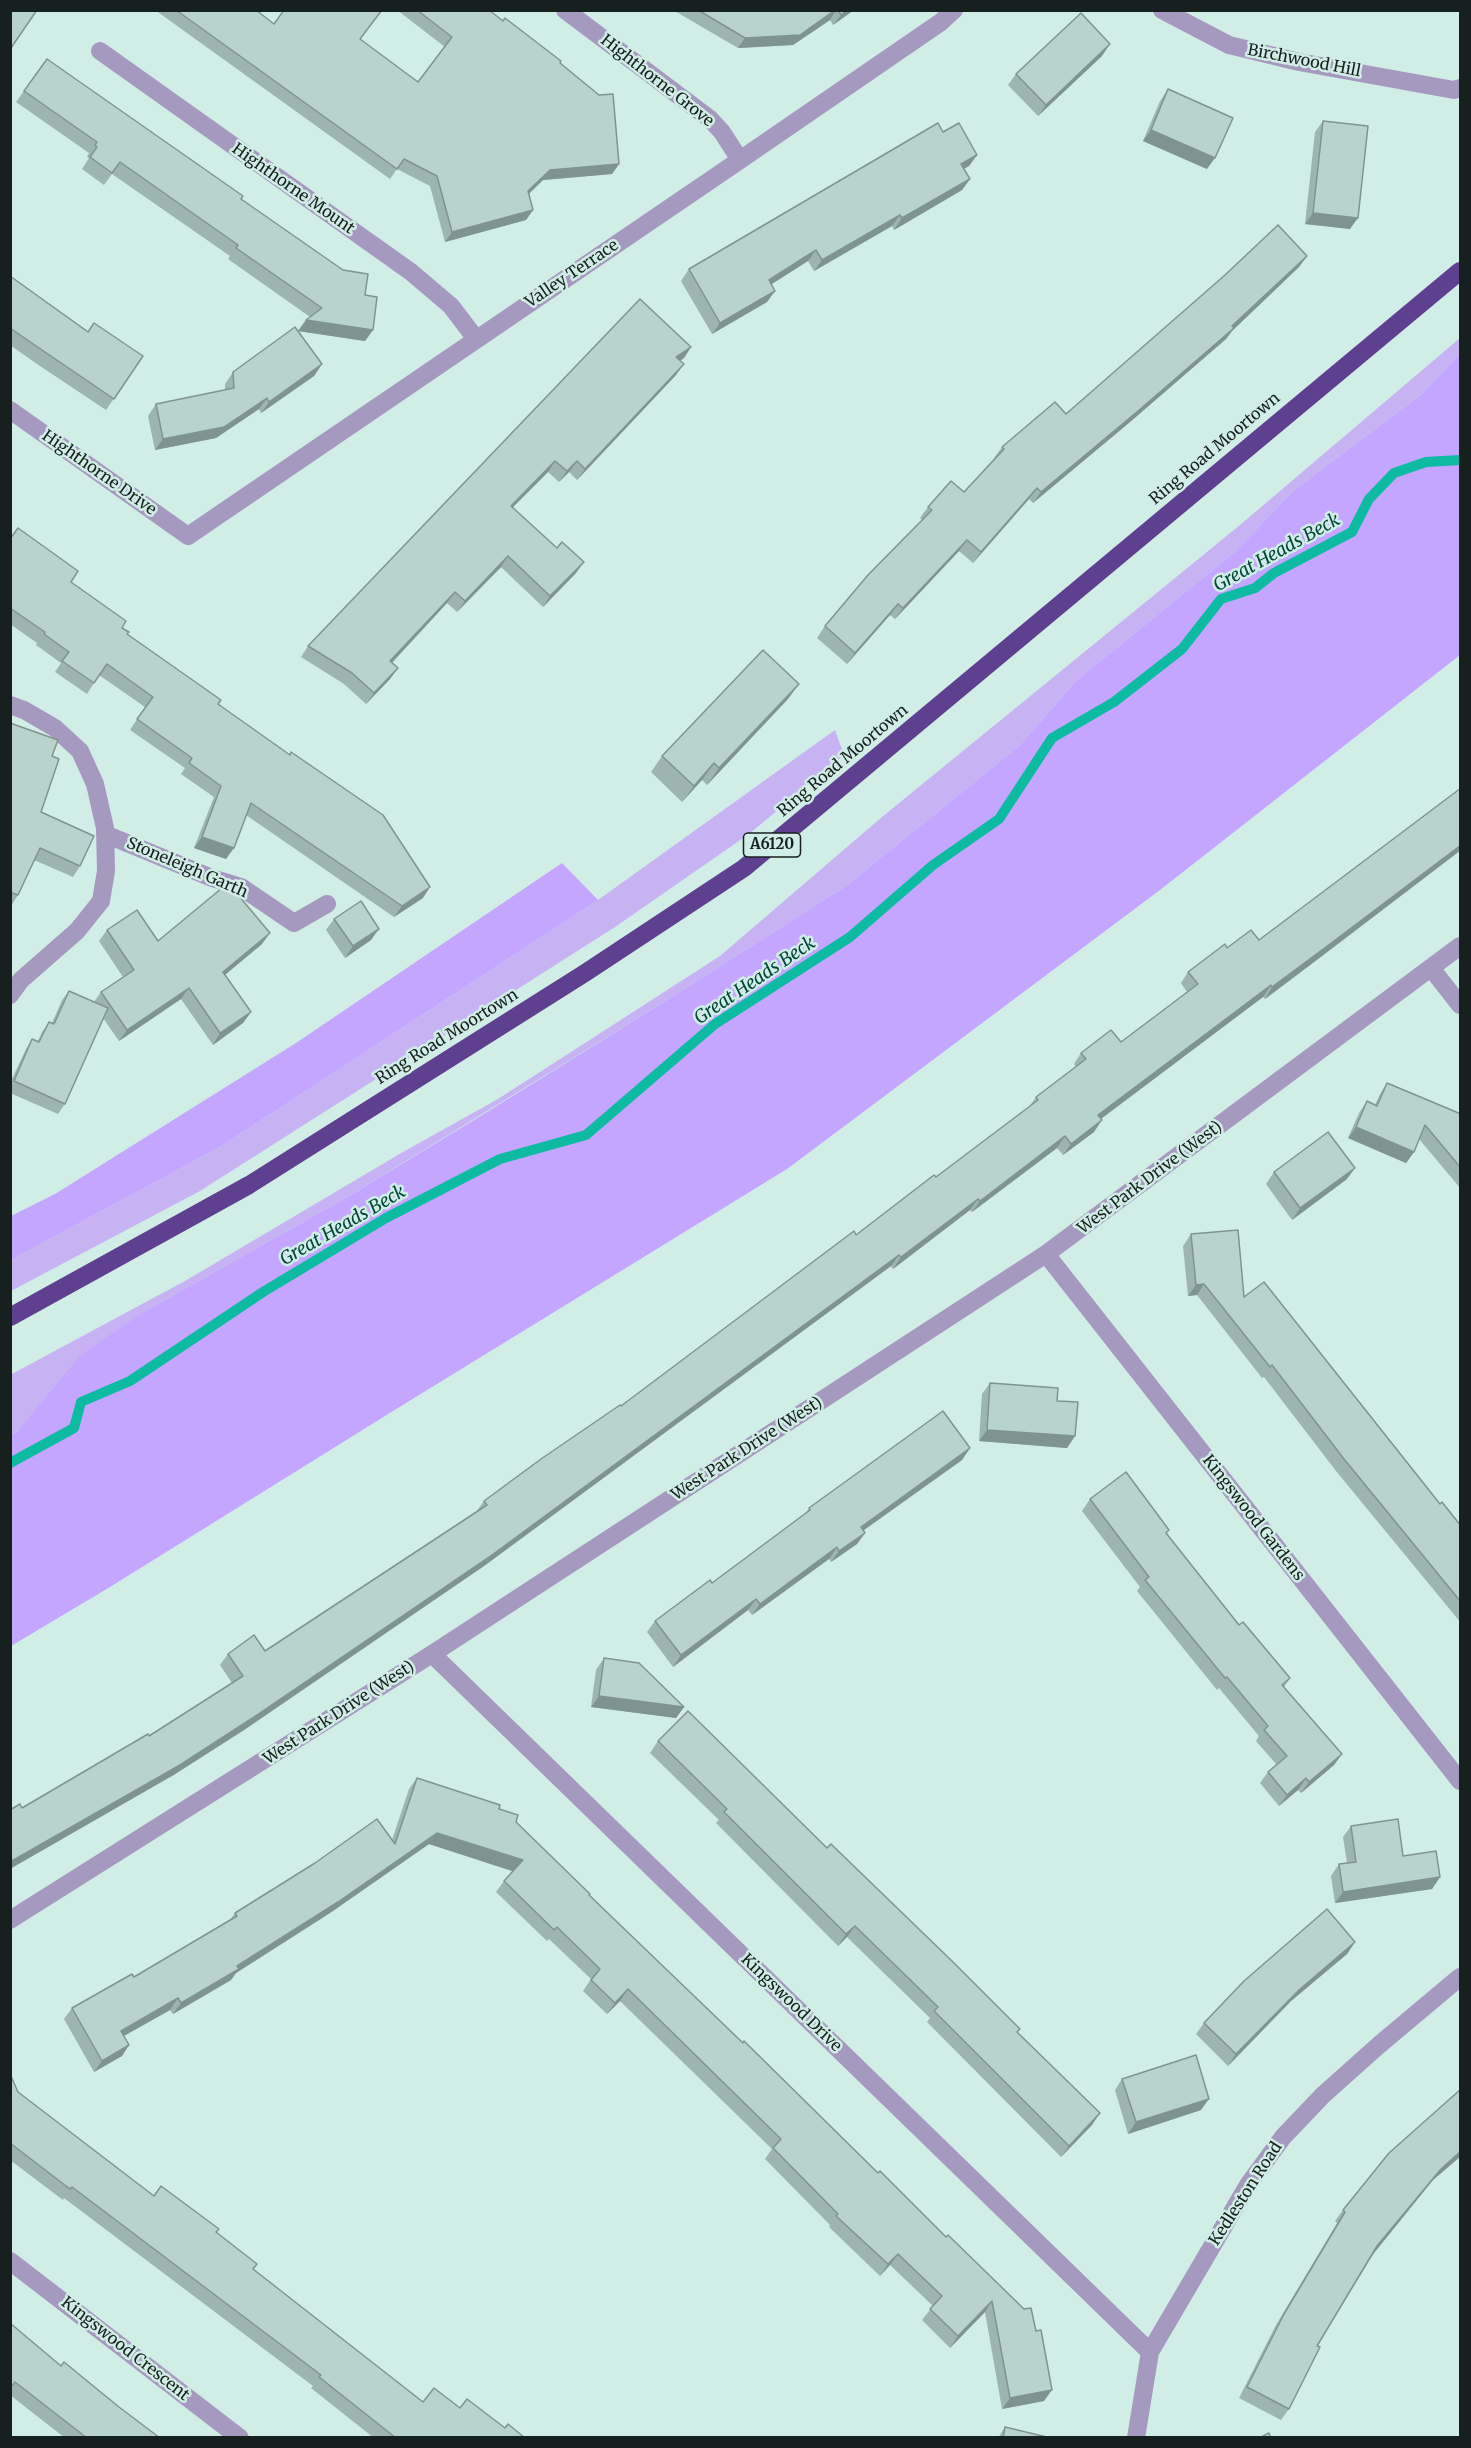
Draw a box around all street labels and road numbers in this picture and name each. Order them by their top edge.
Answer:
street label: Highthorne Grove [597,31,717,131]
street label: Birchwood Hill [1246,41,1362,81]
street label: Highthorne Mount [228,140,358,238]
street label: Valley Terrace [522,236,622,312]
street label: Ring Road Moortown [1146,389,1284,509]
street label: Highthorne Drive [38,426,160,520]
street label: Ring Road Moortown [774,701,912,821]
road number: A6120 [744,833,800,857]
street label: Stoneleigh Garth [124,834,250,902]
street label: Ring Road Moortown [372,985,522,1089]
street label: West Park Drive (West) [1074,1117,1226,1239]
street label: West Park Drive (West) [668,1393,826,1505]
street label: Kingswood Gardens [1198,1451,1308,1585]
street label: West Park Drive (West) [260,1657,418,1769]
street label: Kingswood Drive [737,1950,845,2056]
street label: Kedleston Road [1205,2139,1287,2249]
street label: Kingswood Crescent [57,2293,193,2405]

